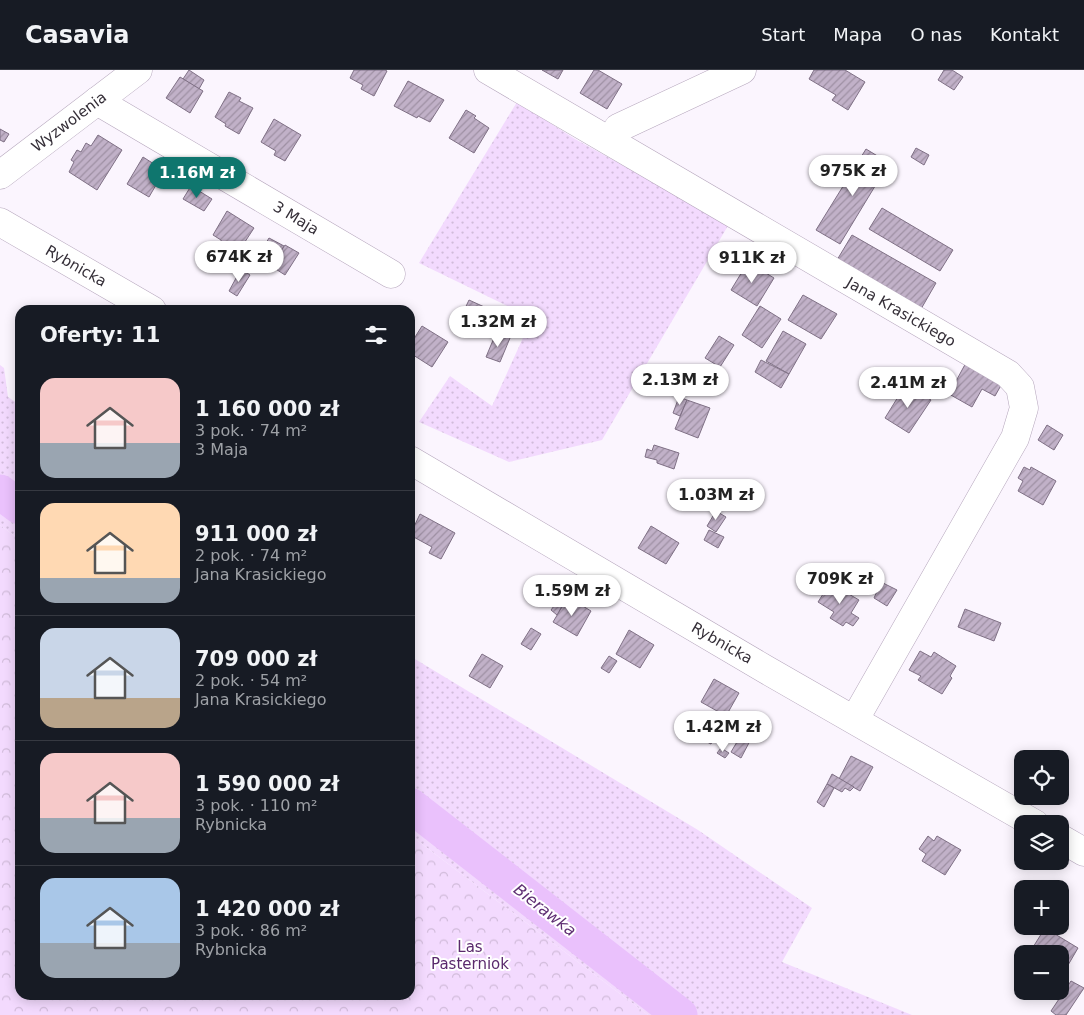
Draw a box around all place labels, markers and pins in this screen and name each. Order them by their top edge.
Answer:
pin: 975K zł [807,154,899,197]
pin: 1.16M zł [145,156,249,199]
pin: 674K zł [193,240,285,283]
pin: 911K zł [706,242,798,284]
pin: 1.32M zł [446,306,550,348]
pin: 2.13M zł [628,364,732,406]
pin: 2.41M zł [856,366,960,409]
pin: 1.03M zł [664,478,768,521]
pin: 709K zł [794,562,886,605]
pin: 1.59M zł [520,574,624,617]
pin: 1.42M zł [671,710,775,753]

